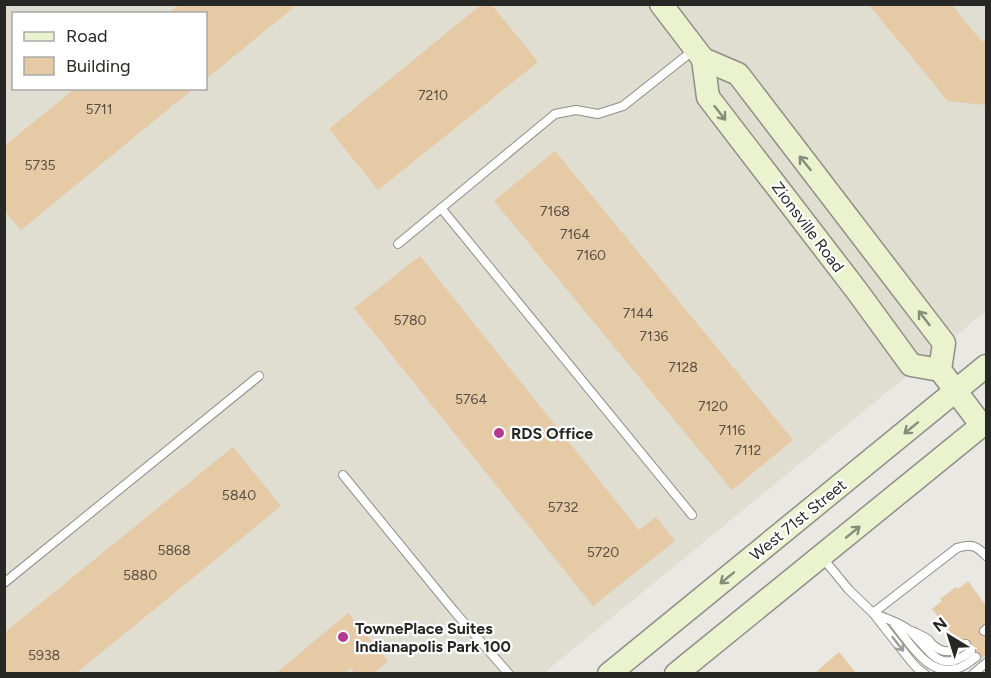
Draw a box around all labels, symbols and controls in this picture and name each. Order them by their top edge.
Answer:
legend [12,12,207,90]
text: Road [66,25,107,47]
text: Building [66,55,131,77]
house number: 7210 [418,87,448,104]
house number: 5711 [85,101,113,118]
one-way arrow [714,105,727,121]
one-way arrow [799,156,812,172]
house number: 5735 [24,157,56,174]
street label: Zionsville Road [768,178,848,276]
house number: 7168 [540,203,570,220]
house number: 7164 [560,226,590,243]
house number: 7160 [576,247,606,264]
house number: 7144 [623,305,654,322]
one-way arrow [918,310,931,326]
house number: 5780 [393,312,427,329]
house number: 7136 [640,328,668,345]
house number: 7128 [668,359,698,376]
house number: 5764 [455,391,487,408]
house number: 7120 [698,398,728,415]
one-way arrow [903,421,919,434]
house number: 7116 [718,422,746,439]
place label: RDS Office [511,424,593,443]
marker: RDS Office [492,426,506,440]
house number: 7112 [735,442,761,459]
street label: West 71st Street [746,475,850,565]
house number: 5840 [222,487,256,504]
house number: 5732 [547,499,579,516]
one-way arrow [845,525,861,538]
house number: 5868 [157,542,191,559]
house number: 5720 [587,544,619,561]
house number: 5880 [123,567,157,584]
one-way arrow [719,571,735,584]
north arrow [919,606,979,666]
text: N [929,613,951,636]
place label: TownePlace Suites Indianapolis Park 100 [355,619,511,656]
marker: TownePlace Suites Indianapolis Park 100 [336,630,350,644]
one-way arrow [892,636,904,652]
house number: 5938 [28,647,60,664]

